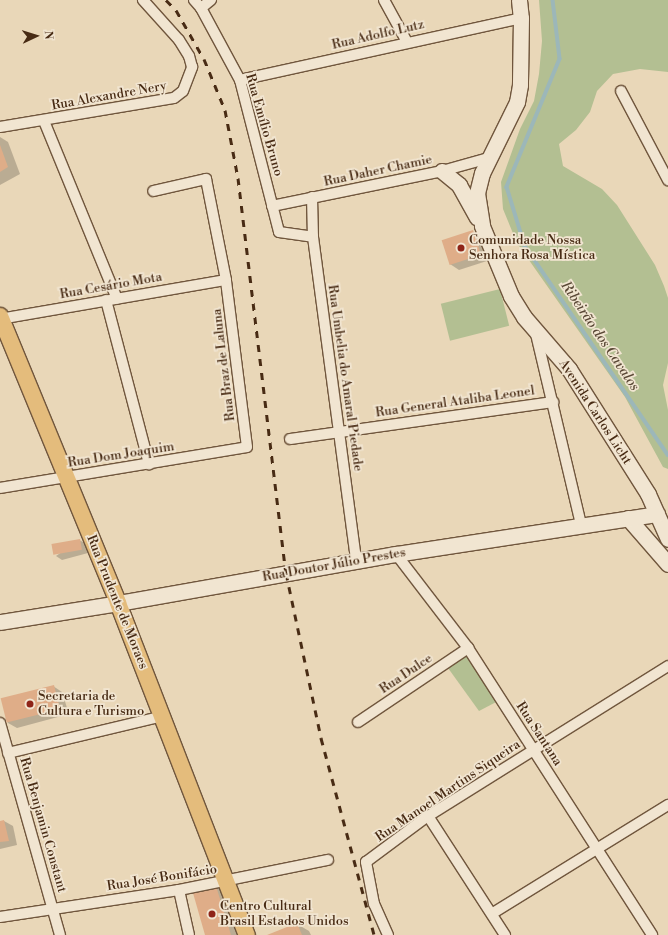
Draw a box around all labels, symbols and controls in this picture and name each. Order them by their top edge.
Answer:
north arrow [16,16,56,56]
street label: Rua Adolfo Lutz [330,17,426,53]
text: N [41,30,55,40]
street label: Rua Emílio Bruno [242,72,286,178]
street label: Rua Alexandre Nery [50,78,168,114]
street label: Rua Daher Chamie [322,152,434,190]
place label: Comunidade Nossa Senhora Rosa Mística [469,233,595,264]
marker: Comunidade Nossa Senhora Rosa Mística [456,243,466,253]
street label: Rua Cesário Mota [59,269,163,303]
water label: Ribeirão dos Cavalos [557,278,643,394]
street label: Rua Umbelia do Amaral Piedade [324,284,366,472]
street label: Rua Braz de Laluna [209,308,239,422]
street label: Avenida Carlos Licht [555,357,635,467]
street label: Rua General Ataliba Leonel [374,383,536,421]
street label: Rua Dom Joaquim [67,439,175,471]
street label: Rua Prudente de Moraes [83,533,151,671]
street label: Rua Doutor Júlio Prestes [261,545,407,585]
street label: Rua Dulce [377,651,435,697]
place label: Secretaria de Cultura e Turismo [38,689,144,720]
marker: Secretaria de Cultura e Turismo [25,699,35,709]
street label: Rua Santana [513,699,565,769]
street label: Rua Manoel Martins Siqueira [373,737,523,845]
street label: Rua Benjamin Constant [16,756,70,894]
street label: Rua José Bonifácio [106,862,218,894]
place label: Centro Cultural Brasil Estados Unidos [220,899,349,930]
marker: Centro Cultural Brasil Estados Unidos [207,909,217,919]

